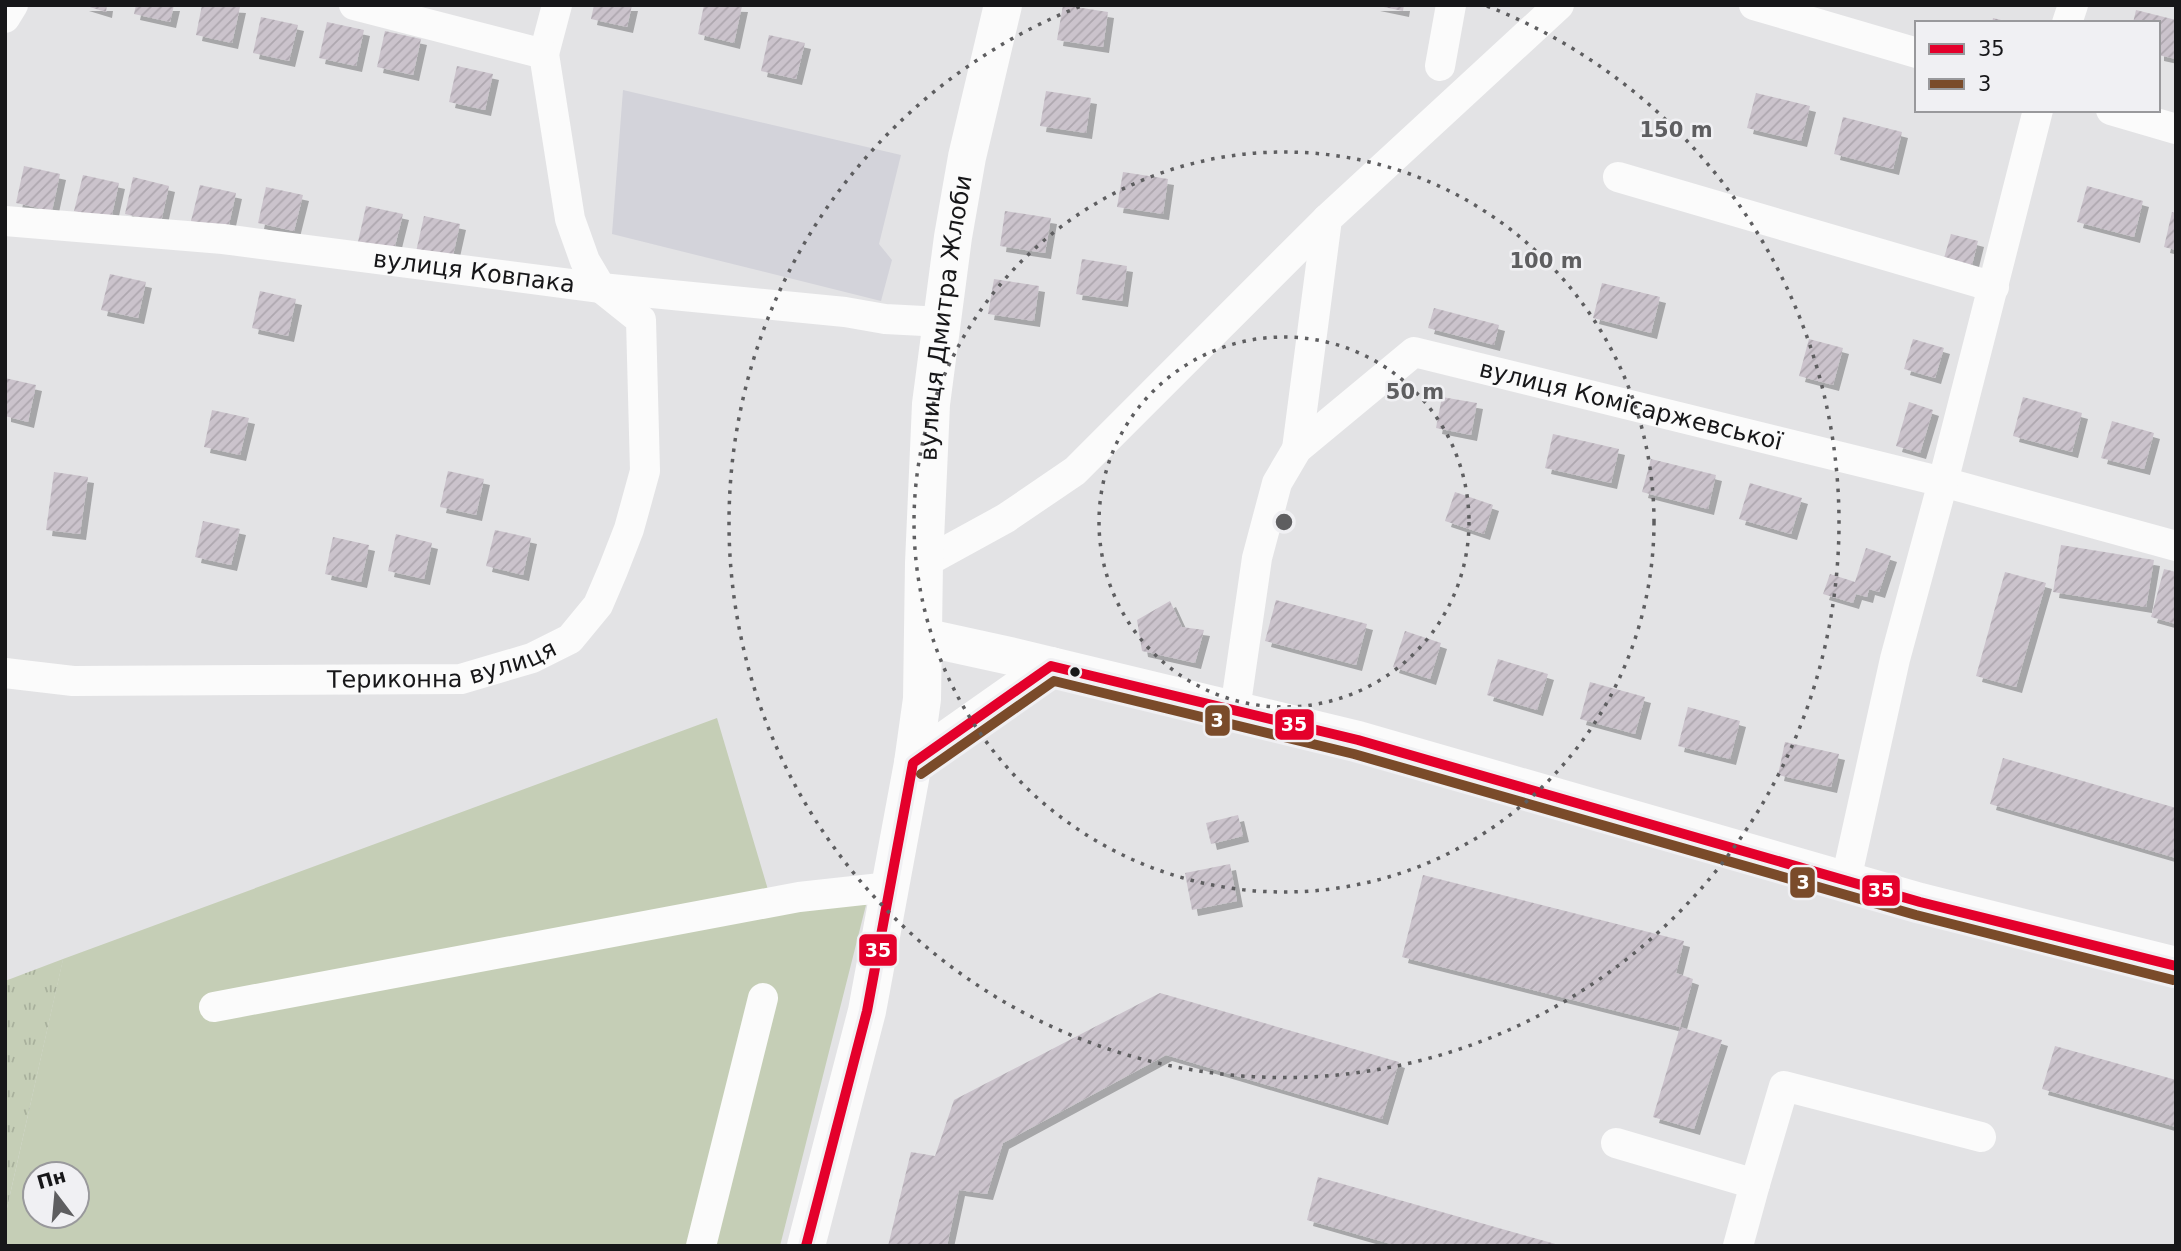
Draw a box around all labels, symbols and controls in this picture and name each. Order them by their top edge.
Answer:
legend [1915,21,2160,112]
text: 35 [1978,37,2005,61]
text: 3 [1978,72,1991,96]
text: 150 m [1639,118,1713,142]
street label: вулиця Дмитра Жлоби [915,173,978,461]
street label: вулиця Ковпака [372,245,577,299]
text: 100 m [1509,249,1583,273]
street label: вулиця Комісаржевської [1476,355,1786,456]
text: 50 m [1386,380,1444,404]
centre of rings [1272,510,1296,534]
street label: Териконна вулиця [326,634,561,694]
unlabelled marker [1068,665,1082,679]
line badge: 3 [1204,704,1231,737]
line badge: 35 [1274,708,1315,741]
text: 3 [1210,709,1224,731]
text: 35 [1281,713,1307,735]
line badge: 3 [1789,866,1816,899]
text: 3 [1796,871,1810,893]
line badge: 35 [1861,874,1901,907]
text: 35 [1868,879,1894,901]
line badge: 35 [858,933,898,967]
text: 35 [865,939,891,961]
north arrow [21,1160,91,1230]
text: Пн [34,1164,68,1193]

